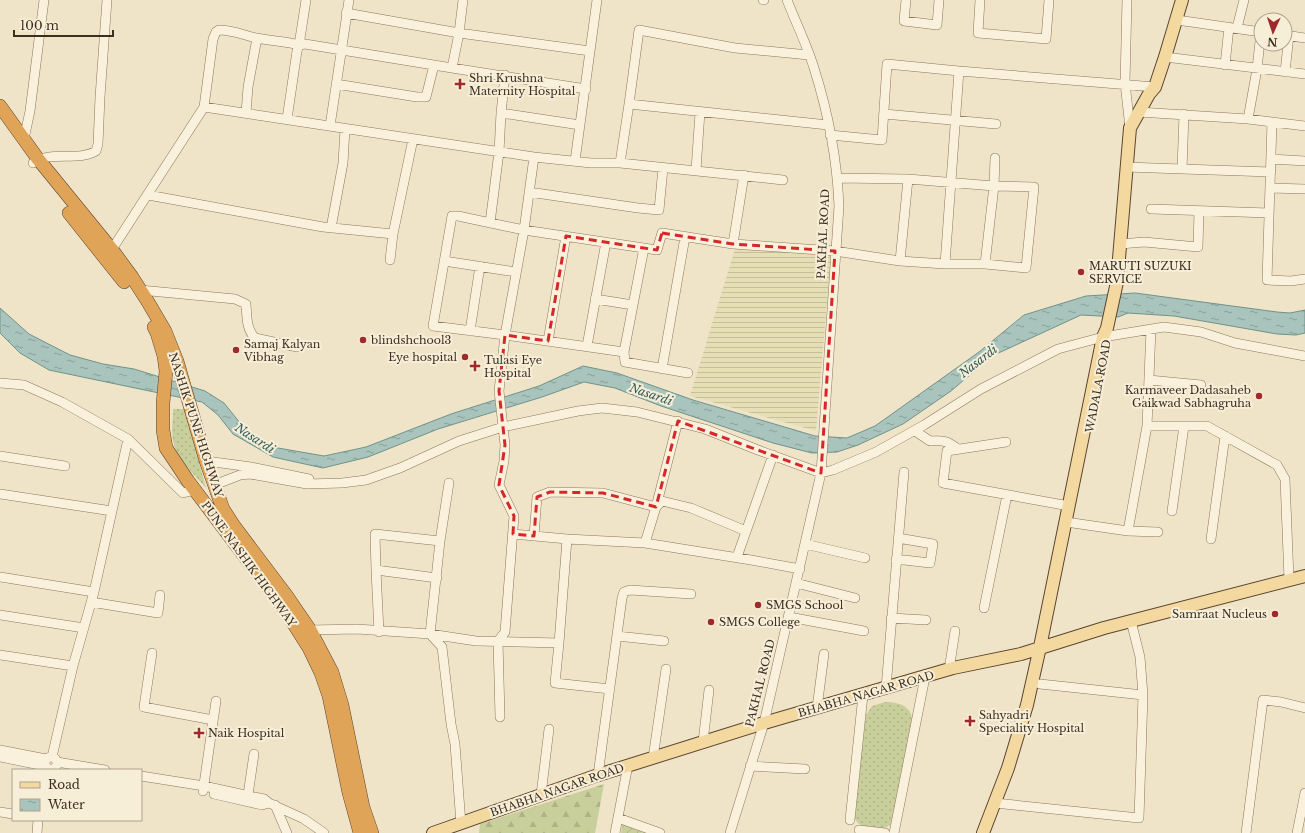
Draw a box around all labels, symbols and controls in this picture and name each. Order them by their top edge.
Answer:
scale bar [14,12,113,38]
north arrow [1253,12,1293,52]
text: 100 m [20,18,59,33]
text: N [1266,35,1278,49]
place label: Shri Krushna Maternity Hospital [469,71,576,98]
marker: Shri Krushna Maternity Hospital [454,78,466,90]
street label: PAKHAL ROAD [814,188,832,279]
place label: MARUTI SUZUKI SERVICE [1089,259,1192,286]
marker: MARUTI SUZUKI SERVICE [1076,267,1086,277]
place label: blindshchool3 [370,333,452,347]
marker: blindshchool3 [358,335,368,345]
place label: Samaj Kalyan Vibhag [243,337,321,364]
street label: WADALA ROAD [1082,338,1114,435]
water label: Nasardi [955,341,1001,381]
marker: Samaj Kalyan Vibhag [231,345,241,355]
place label: Eye hospital [388,350,457,364]
street label: NASHIK PUNE HIGHWAY [166,351,226,500]
marker: Eye hospital [460,352,470,362]
place label: Tulasi Eye Hospital [484,353,542,380]
marker: Tulasi Eye Hospital [469,360,481,372]
water label: Nasardi [627,379,675,409]
place label: Karmaveer Dadasaheb Gaikwad Sabhagruha [1125,383,1252,410]
marker: Karmaveer Dadasaheb Gaikwad Sabhagruha [1254,391,1264,401]
water label: Nasardi [231,419,278,457]
street label: PUNE NASHIK HIGHWAY [199,498,300,630]
place label: SMGS School [766,598,844,612]
marker: SMGS School [753,600,763,610]
place label: Samraat Nucleus [1172,607,1267,621]
marker: Samraat Nucleus [1270,609,1280,619]
place label: SMGS College [719,615,800,629]
marker: SMGS College [706,617,716,627]
street label: PAKHAL ROAD [742,637,778,728]
street label: BHABHA NAGAR ROAD [796,668,936,720]
place label: Sahyadri Speciality Hospital [979,708,1084,735]
marker: Sahyadri Speciality Hospital [964,715,976,727]
place label: Naik Hospital [208,726,285,740]
marker: Naik Hospital [193,727,205,739]
street label: BHABHA NAGAR ROAD [488,760,626,820]
legend [12,769,142,821]
text: Road [48,777,80,792]
text: Water [47,797,85,812]

